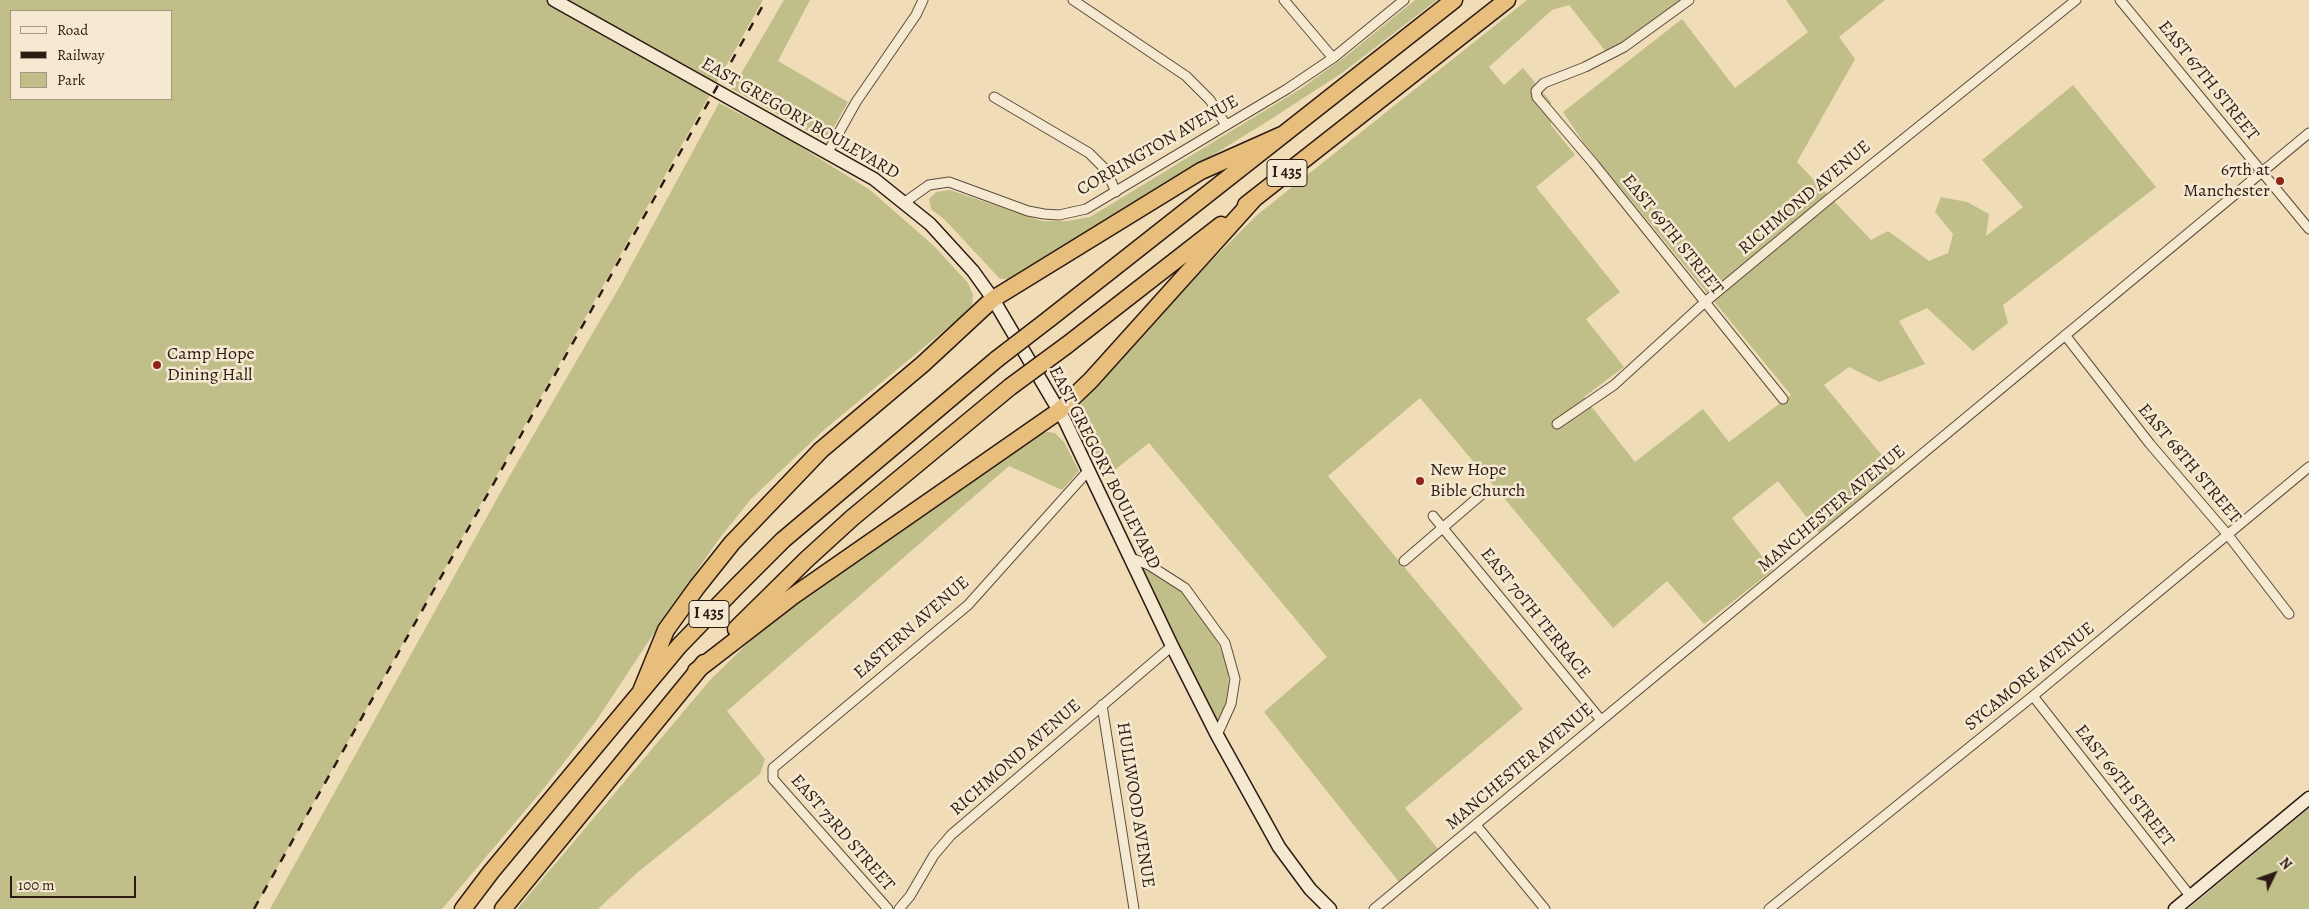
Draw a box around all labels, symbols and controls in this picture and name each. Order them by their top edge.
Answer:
legend [10,10,172,100]
street label: EAST 67TH STREET [2153,17,2263,145]
text: Road [57,20,88,40]
text: Railway [57,45,104,65]
street label: EAST GREGORY BOULEVARD [697,53,903,185]
text: Park [57,70,85,90]
street label: CORRINGTON AVENUE [1073,91,1243,201]
street label: RICHMOND AVENUE [1734,136,1876,260]
road number: I 435 [1267,160,1307,187]
place label: 67th at Manchester [2183,160,2270,202]
street label: EAST 69TH STREET [1617,170,1727,300]
marker: 67th at Manchester [2274,175,2286,187]
place label: Camp Hope Dining Hall [167,344,254,386]
marker: Camp Hope Dining Hall [151,359,163,371]
street label: EAST GREGORY BOULEVARD [1043,363,1165,573]
street label: EAST 68TH STREET [2133,400,2245,528]
street label: MANCHESTER AVENUE [1754,441,1910,577]
place label: New Hope Bible Church [1430,460,1525,502]
marker: New Hope Bible Church [1414,475,1426,487]
street label: EAST 70TH TERRACE [1475,544,1595,684]
street label: EASTERN AVENUE [850,572,974,684]
road number: I 435 [689,600,729,628]
street label: SYCAMORE AVENUE [1961,618,2099,736]
street label: RICHMOND AVENUE [946,695,1086,821]
street label: MANCHESTER AVENUE [1442,699,1598,835]
street label: HULLWOOD AVENUE [1111,721,1159,889]
street label: EAST 69TH STREET [2070,721,2178,851]
street label: EAST 73RD STREET [785,770,899,896]
north arrow [2249,849,2299,899]
text: N [2275,853,2296,874]
scale bar [12,866,139,898]
text: 100 m [18,875,55,895]

